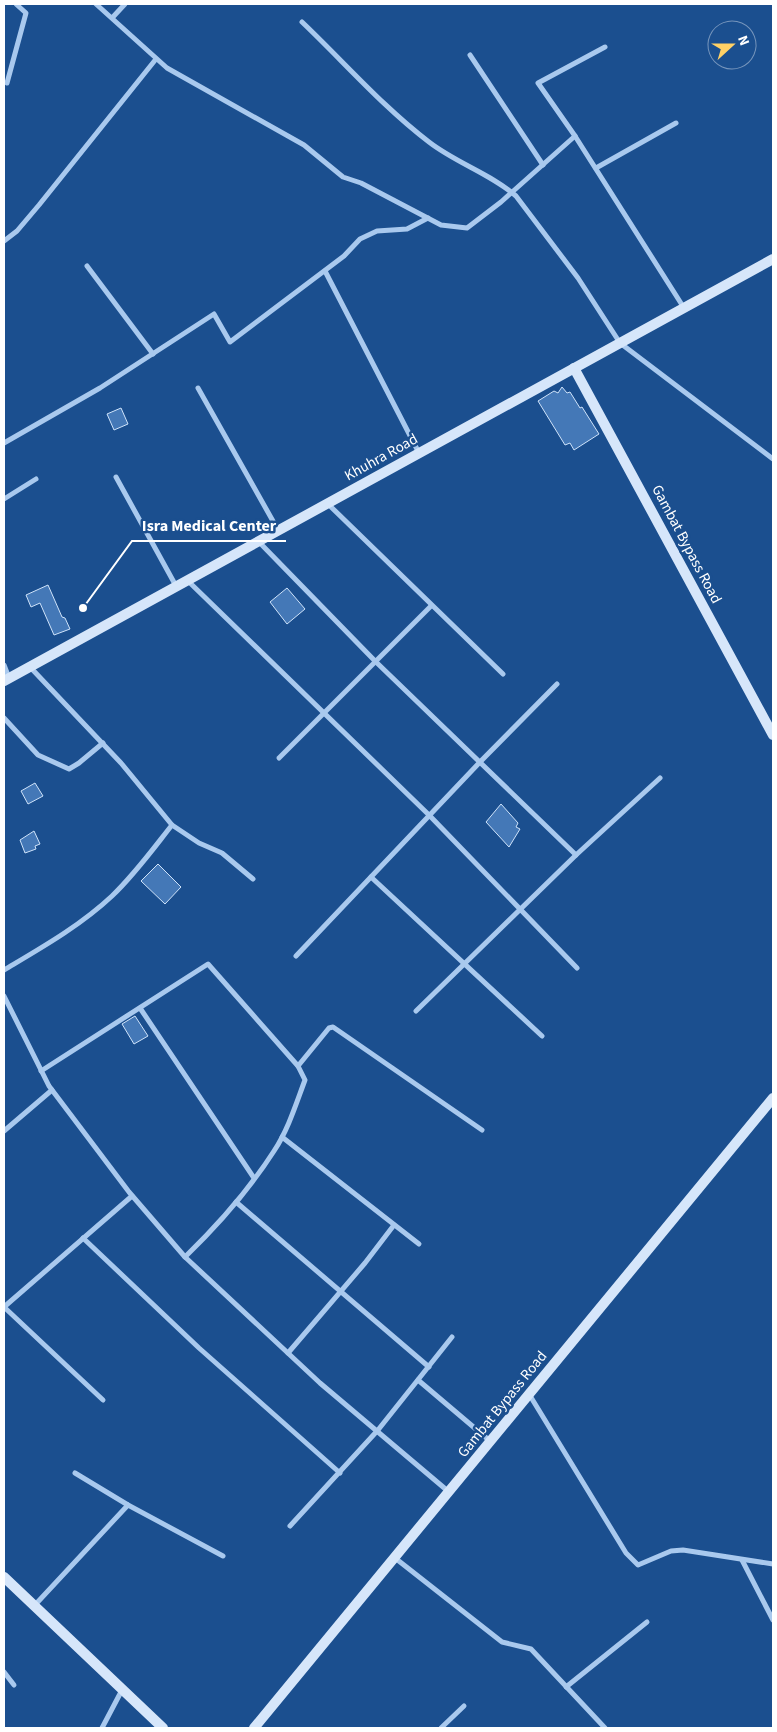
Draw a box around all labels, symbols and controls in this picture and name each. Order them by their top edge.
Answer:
north arrow [707,20,757,70]
text: N [732,33,754,49]
street label: Khuhra Road [341,429,422,486]
street label: Gambat Bypass Road [646,481,727,607]
callout: Isra Medical Center [132,510,286,541]
text: Isra Medical Center [142,515,277,537]
street label: Gambat Bypass Road [453,1346,552,1462]

